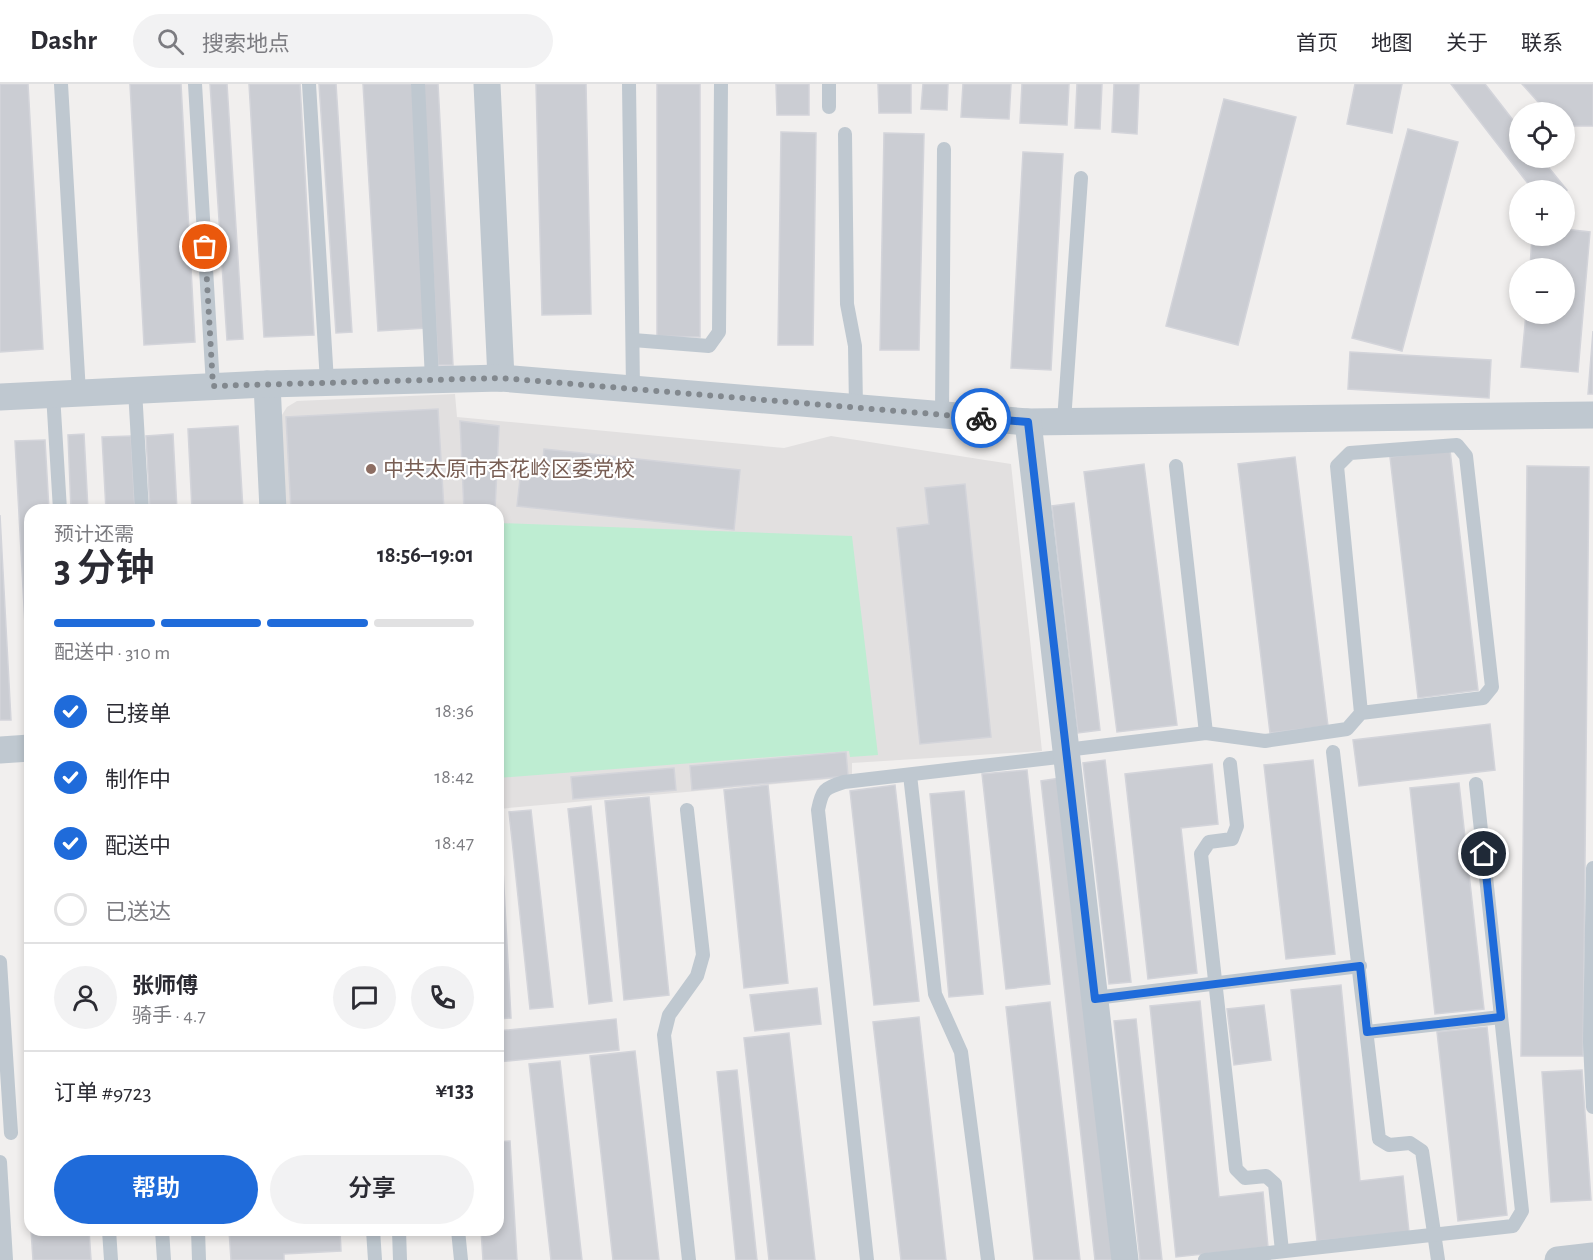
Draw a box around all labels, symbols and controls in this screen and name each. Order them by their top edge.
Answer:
search box [133,14,553,68]
icon: search [154,25,187,58]
text: Dashr [30,27,97,55]
text: 搜索地点 [202,33,290,55]
text: 首页 [1296,33,1338,54]
text: 地图 [1371,33,1413,54]
text: 关于 [1446,33,1488,54]
text: 联系 [1521,33,1563,54]
map controls [1509,102,1575,324]
button: locate [1509,102,1575,168]
button: + [1509,180,1575,246]
pin [179,221,230,272]
icon: bag [188,230,221,263]
button: − [1509,258,1575,324]
courier [951,388,1011,448]
icon: bike [965,402,998,435]
place label: 中共太原市杏花岭区委党校 [383,458,635,480]
marker: 中共太原市杏花岭区委党校 [364,462,378,476]
text: 预计还需 [54,525,134,545]
text: 18:56–19:01 [377,544,474,566]
text: 3 分钟 [54,550,155,589]
text: 配送中 · 310 m [54,643,170,663]
icon: check [54,695,87,728]
text: 18:36 [435,701,474,721]
text: 已接单 [105,703,171,725]
icon: check [54,761,87,794]
text: 18:42 [434,767,474,787]
text: 制作中 [105,769,171,791]
icon: check [54,827,87,860]
pin [1458,828,1509,879]
text: 18:47 [435,833,474,853]
text: 配送中 [105,835,171,857]
icon: home [1467,837,1500,870]
text: 已送达 [105,901,171,923]
button: person [54,966,117,1029]
button: chat [333,966,396,1029]
button: phone [411,966,474,1029]
text: 张师傅 [132,975,198,997]
text: 骑手 · 4.7 [132,1006,206,1026]
text: ¥133 [436,1079,474,1101]
text: 订单 #9723 [54,1082,152,1104]
button: 帮助 [54,1155,258,1224]
button: 分享 [270,1155,474,1224]

